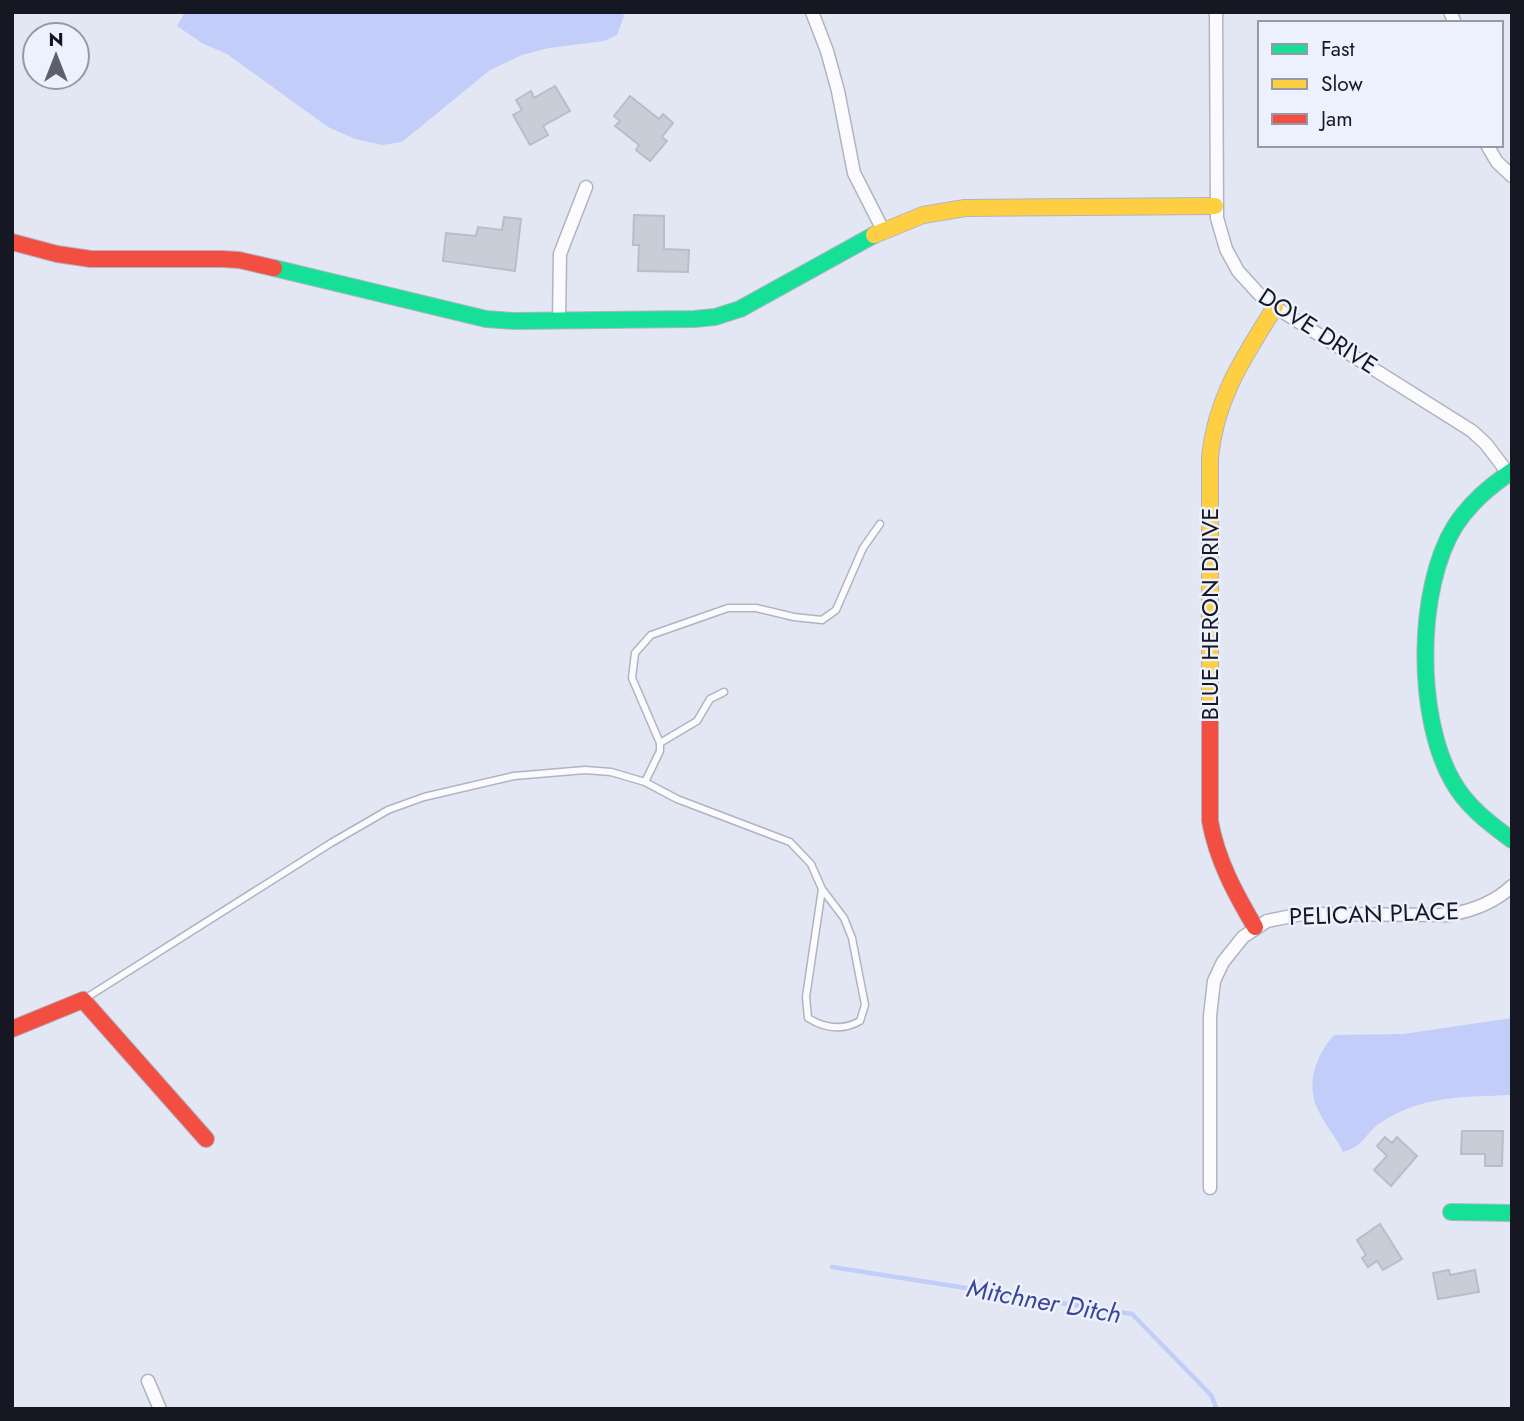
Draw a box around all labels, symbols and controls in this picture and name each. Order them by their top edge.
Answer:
north arrow [21,21,91,91]
legend [1258,21,1503,147]
text: N [48,26,64,53]
text: Fast [1321,34,1354,64]
text: Slow [1321,69,1363,99]
text: Jam [1318,104,1353,134]
street label: DOVE DRIVE [1252,279,1385,382]
street label: BLUE HERON DRIVE [1192,508,1227,720]
street label: PELICAN PLACE [1288,893,1460,934]
water label: Mitchner Ditch [964,1269,1124,1333]

